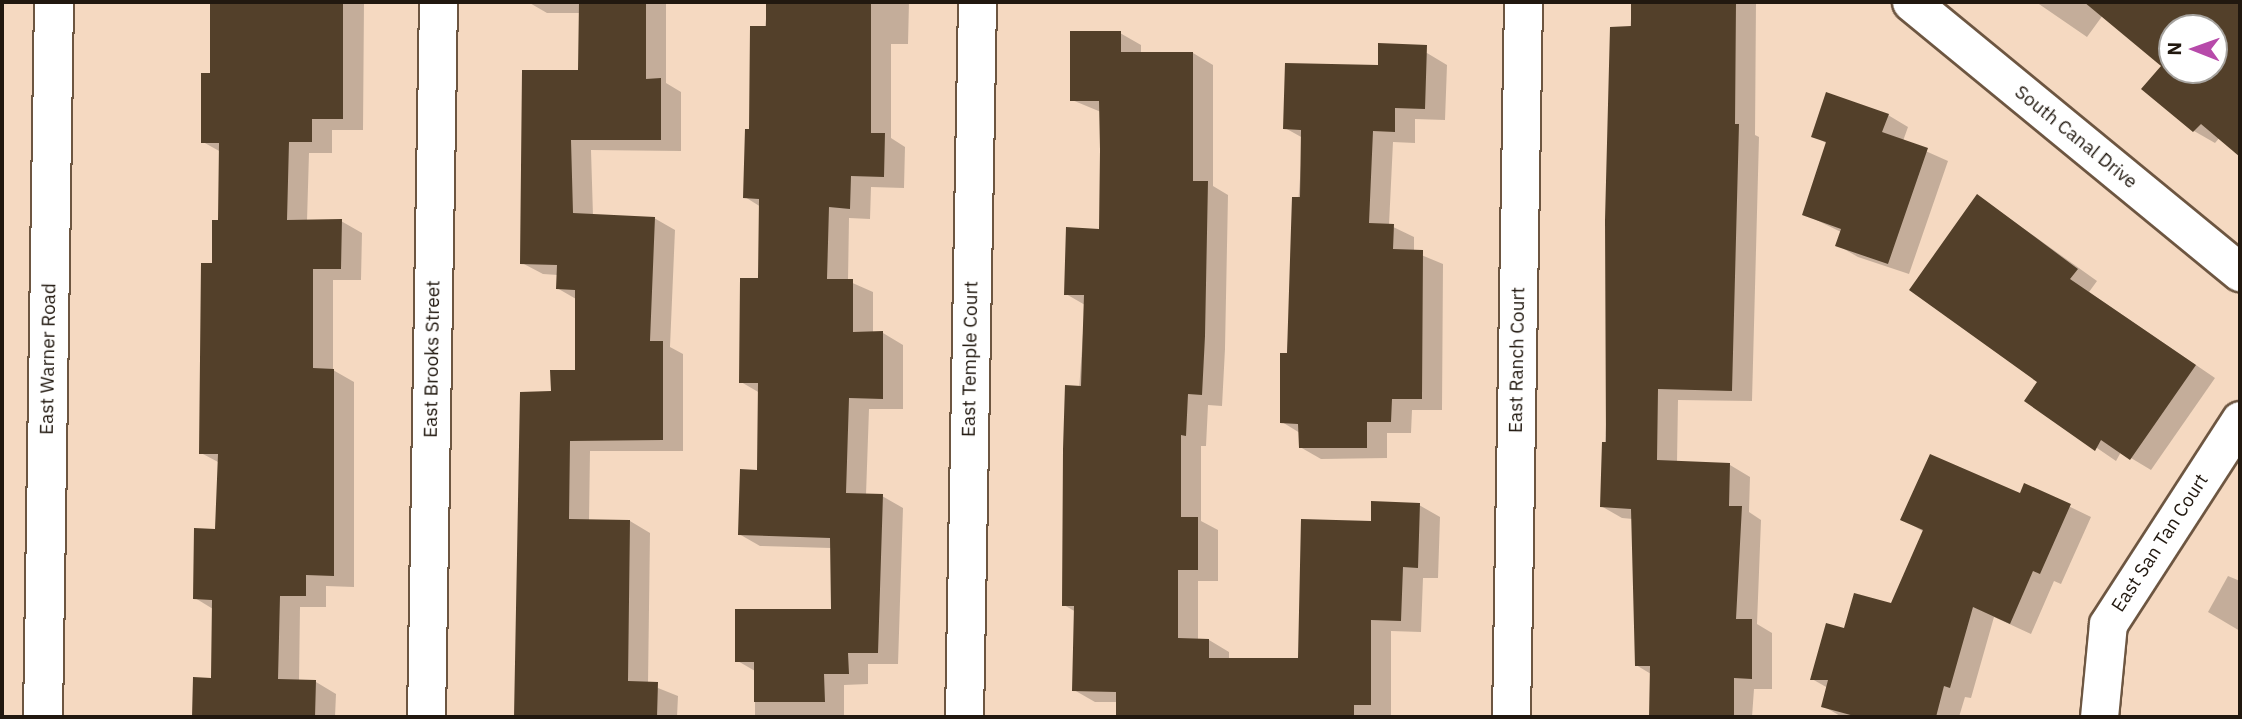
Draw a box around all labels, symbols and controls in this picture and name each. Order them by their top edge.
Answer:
north arrow [2158,14,2228,84]
text: N [2162,42,2186,56]
street label: South Canal Drive [2010,81,2142,193]
street label: East Brooks Street [419,280,445,438]
street label: East Temple Court [957,281,983,437]
street label: East Warner Road [35,283,61,435]
street label: East Ranch Court [1504,287,1530,433]
street label: East San Tan Court [2107,470,2213,616]

